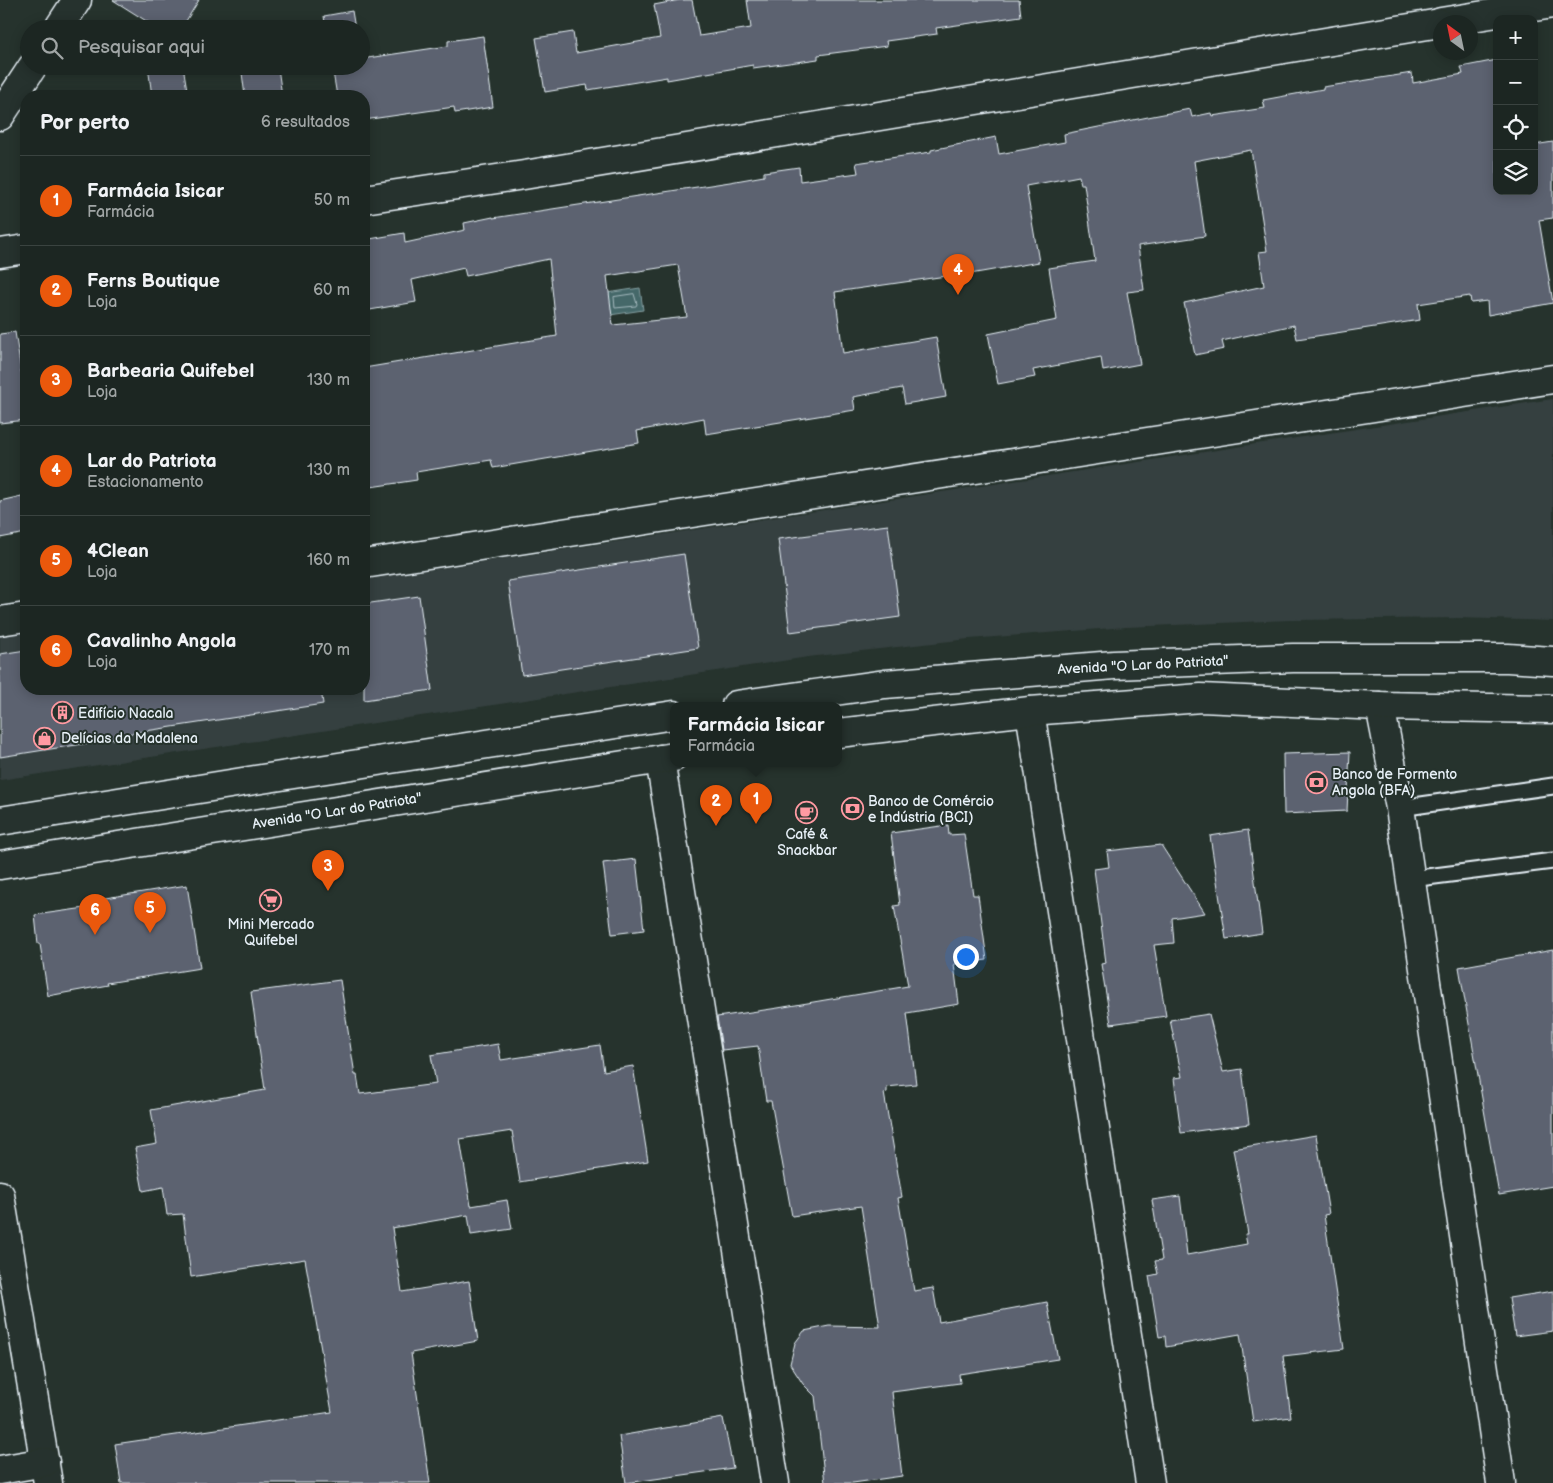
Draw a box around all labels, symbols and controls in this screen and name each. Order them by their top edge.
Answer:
north arrow [1433,15,1478,60]
map controls [1493,15,1538,195]
button: + [1493,15,1538,60]
search box [20,20,370,75]
icon: search [38,34,66,62]
text: Pesquisar aqui [78,36,205,59]
button: − [1493,60,1538,105]
button: locate [1493,105,1538,150]
text: Por perto [40,110,130,135]
text: 6 resultados [261,113,350,132]
button: layers [1493,150,1538,195]
text: Farmácia Isicar [87,180,224,203]
text: 1 [53,191,59,210]
text: 50 m [314,191,350,210]
text: Farmácia [87,203,155,222]
pin: 4 [942,254,974,295]
text: Ferns Boutique [87,270,220,293]
text: 2 [51,281,61,300]
text: 60 m [313,281,350,300]
text: Loja [87,293,117,312]
text: Barbearia Quifebel [87,360,254,383]
text: 3 [51,371,61,390]
text: 130 m [307,371,350,390]
text: Loja [87,383,117,402]
text: Lar do Patriota [87,450,217,473]
text: 4 [51,461,61,480]
text: 130 m [307,461,350,480]
text: Estacionamento [87,473,204,492]
text: 4Clean [87,540,149,563]
text: 5 [51,551,61,570]
text: 160 m [307,551,350,570]
text: Loja [87,563,117,582]
text: Cavalinho Angola [87,630,237,653]
text: 6 [51,641,61,660]
text: 170 m [309,641,350,660]
street label: Avenida "O Lar do Patriota" [1057,652,1229,678]
text: Loja [87,653,117,672]
building icon: Edifício Nacala [50,701,74,725]
popup [670,702,842,767]
place label: Edifício Nacala [78,705,173,722]
text: Farmácia Isicar [688,714,825,737]
shop icon: Delícias da Madalena [33,726,57,750]
place label: Delícias da Madalena [61,730,198,747]
text: Farmácia [688,737,755,756]
place label: Banco de Formento Angola (BFA) [1332,766,1457,799]
bank icon: Banco de Formento Angola (BFA) [1304,770,1328,794]
pin: 1 [740,783,772,824]
pin: 2 [700,785,732,826]
street label: Avenida "O Lar do Patriota" [251,789,423,833]
place label: Banco de Comércio e Indústria (BCI) [868,793,994,826]
bank icon: Banco de Comércio e Indústria (BCI) [840,797,864,821]
cafe icon: Café & Snackbar [795,800,819,824]
place label: Café & Snackbar [777,826,838,859]
pin: 3 [312,850,344,891]
supermarket icon: Mini Mercado Quifebel [259,889,283,913]
pin: 5 [134,892,166,933]
pin: 6 [79,894,111,935]
place label: Mini Mercado Quifebel [228,916,314,949]
your location [953,944,979,970]

